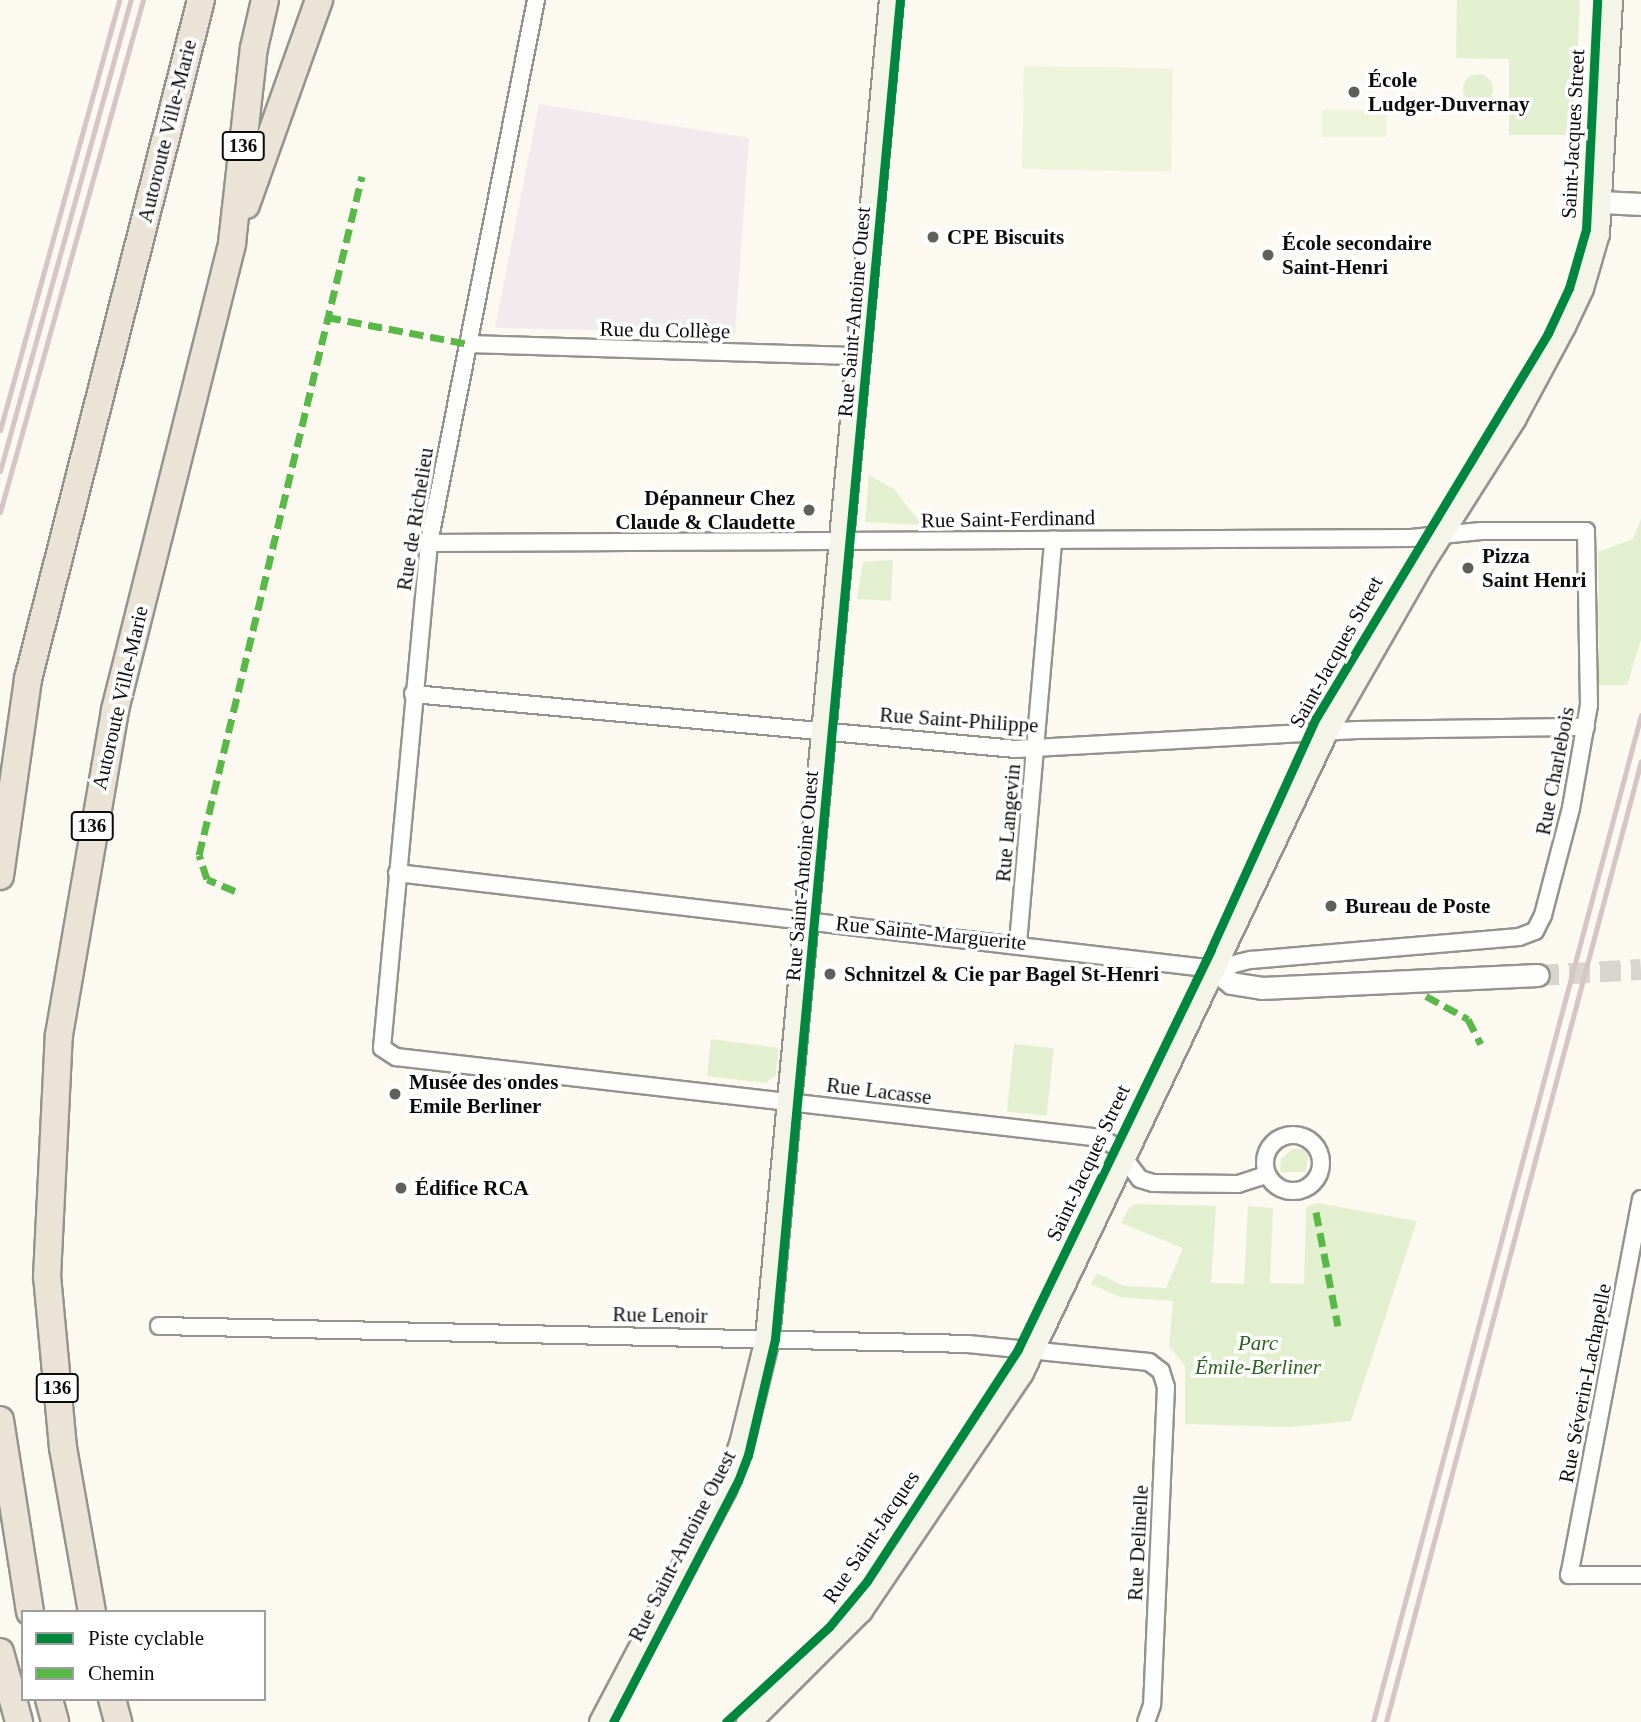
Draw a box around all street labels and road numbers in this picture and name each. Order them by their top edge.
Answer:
street label: Autoroute Ville-Marie [132,37,202,225]
street label: Saint-Jacques Street [1556,49,1590,219]
road number: 136 [220,130,266,162]
street label: Rue Saint-Antoine Ouest [832,206,876,418]
street label: Rue du Collège [599,316,731,344]
street label: Rue de Richelieu [391,446,439,592]
street label: Rue Saint-Ferdinand [921,505,1095,533]
street label: Saint-Jacques Street [1284,572,1388,732]
street label: Autoroute Ville-Marie [87,603,153,793]
street label: Rue Saint-Philippe [879,702,1039,738]
street label: Rue Charlebois [1530,705,1580,837]
street label: Rue Langevin [990,763,1026,883]
street label: Rue Saint-Antoine Ouest [780,770,824,982]
road number: 136 [69,810,115,842]
street label: Rue Sainte-Marguerite [834,910,1028,956]
street label: Rue Lacasse [825,1072,933,1110]
street label: Saint-Jacques Street [1041,1081,1135,1245]
street label: Rue Séverin-Lachapelle [1553,1281,1617,1485]
street label: Rue Lenoir [612,1302,708,1328]
road number: 136 [34,1372,80,1404]
street label: Rue Saint-Antoine Ouest [623,1446,741,1646]
street label: Rue Saint-Jacques [817,1466,925,1608]
street label: Rue Delinelle [1122,1484,1154,1602]

